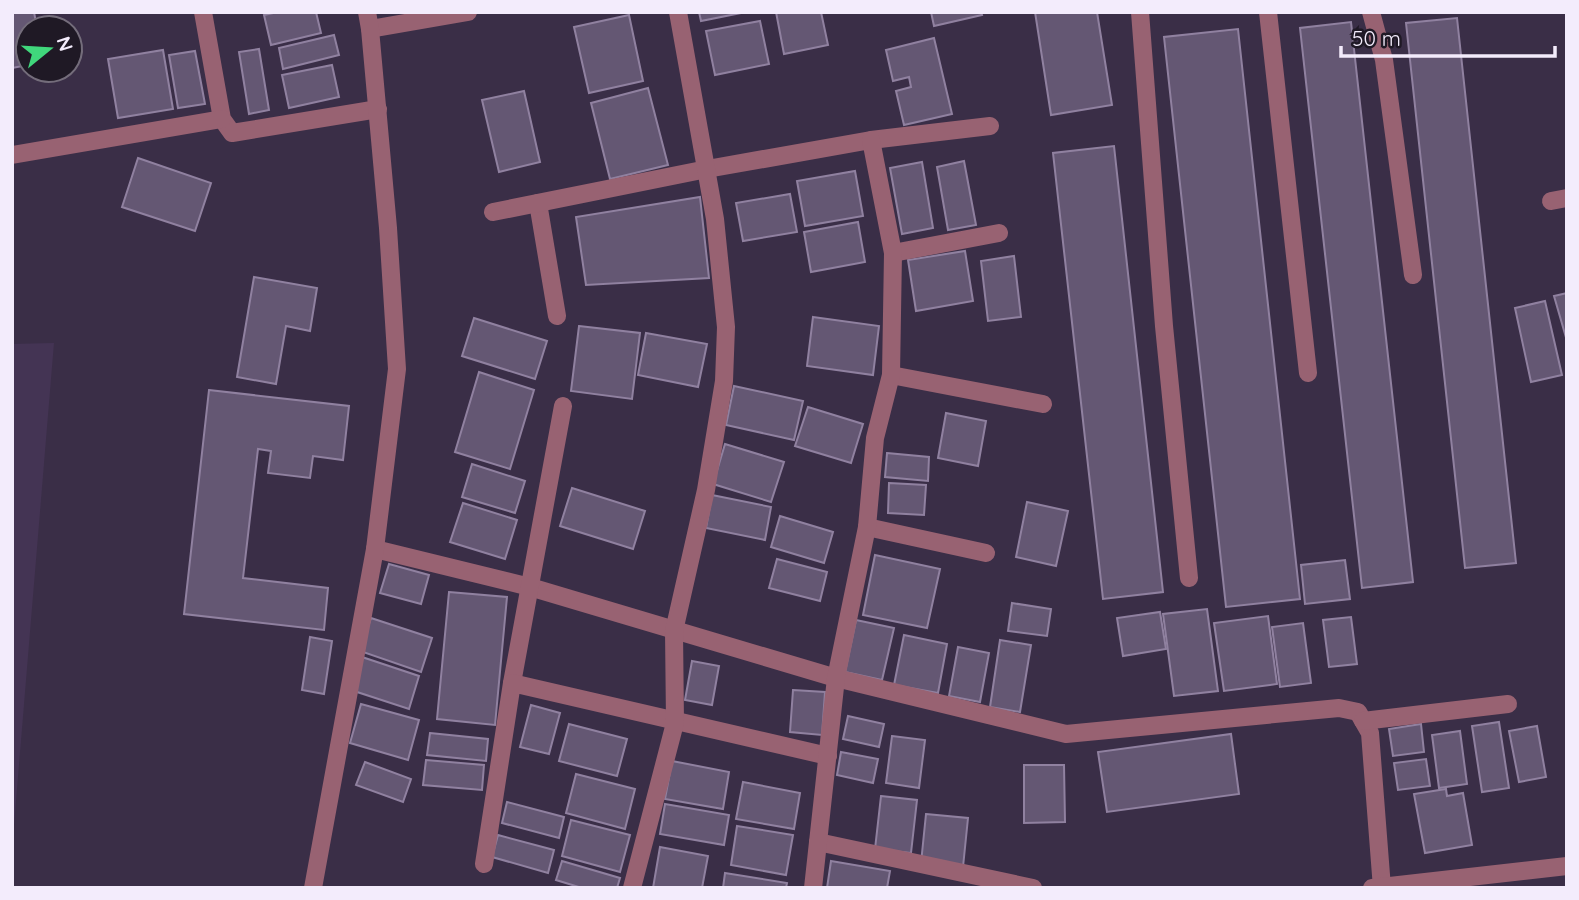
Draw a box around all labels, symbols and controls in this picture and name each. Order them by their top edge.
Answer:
north arrow [14,14,84,84]
scale bar [1341,14,1554,58]
text: 50 m [1352,25,1401,51]
text: N [52,33,79,54]

